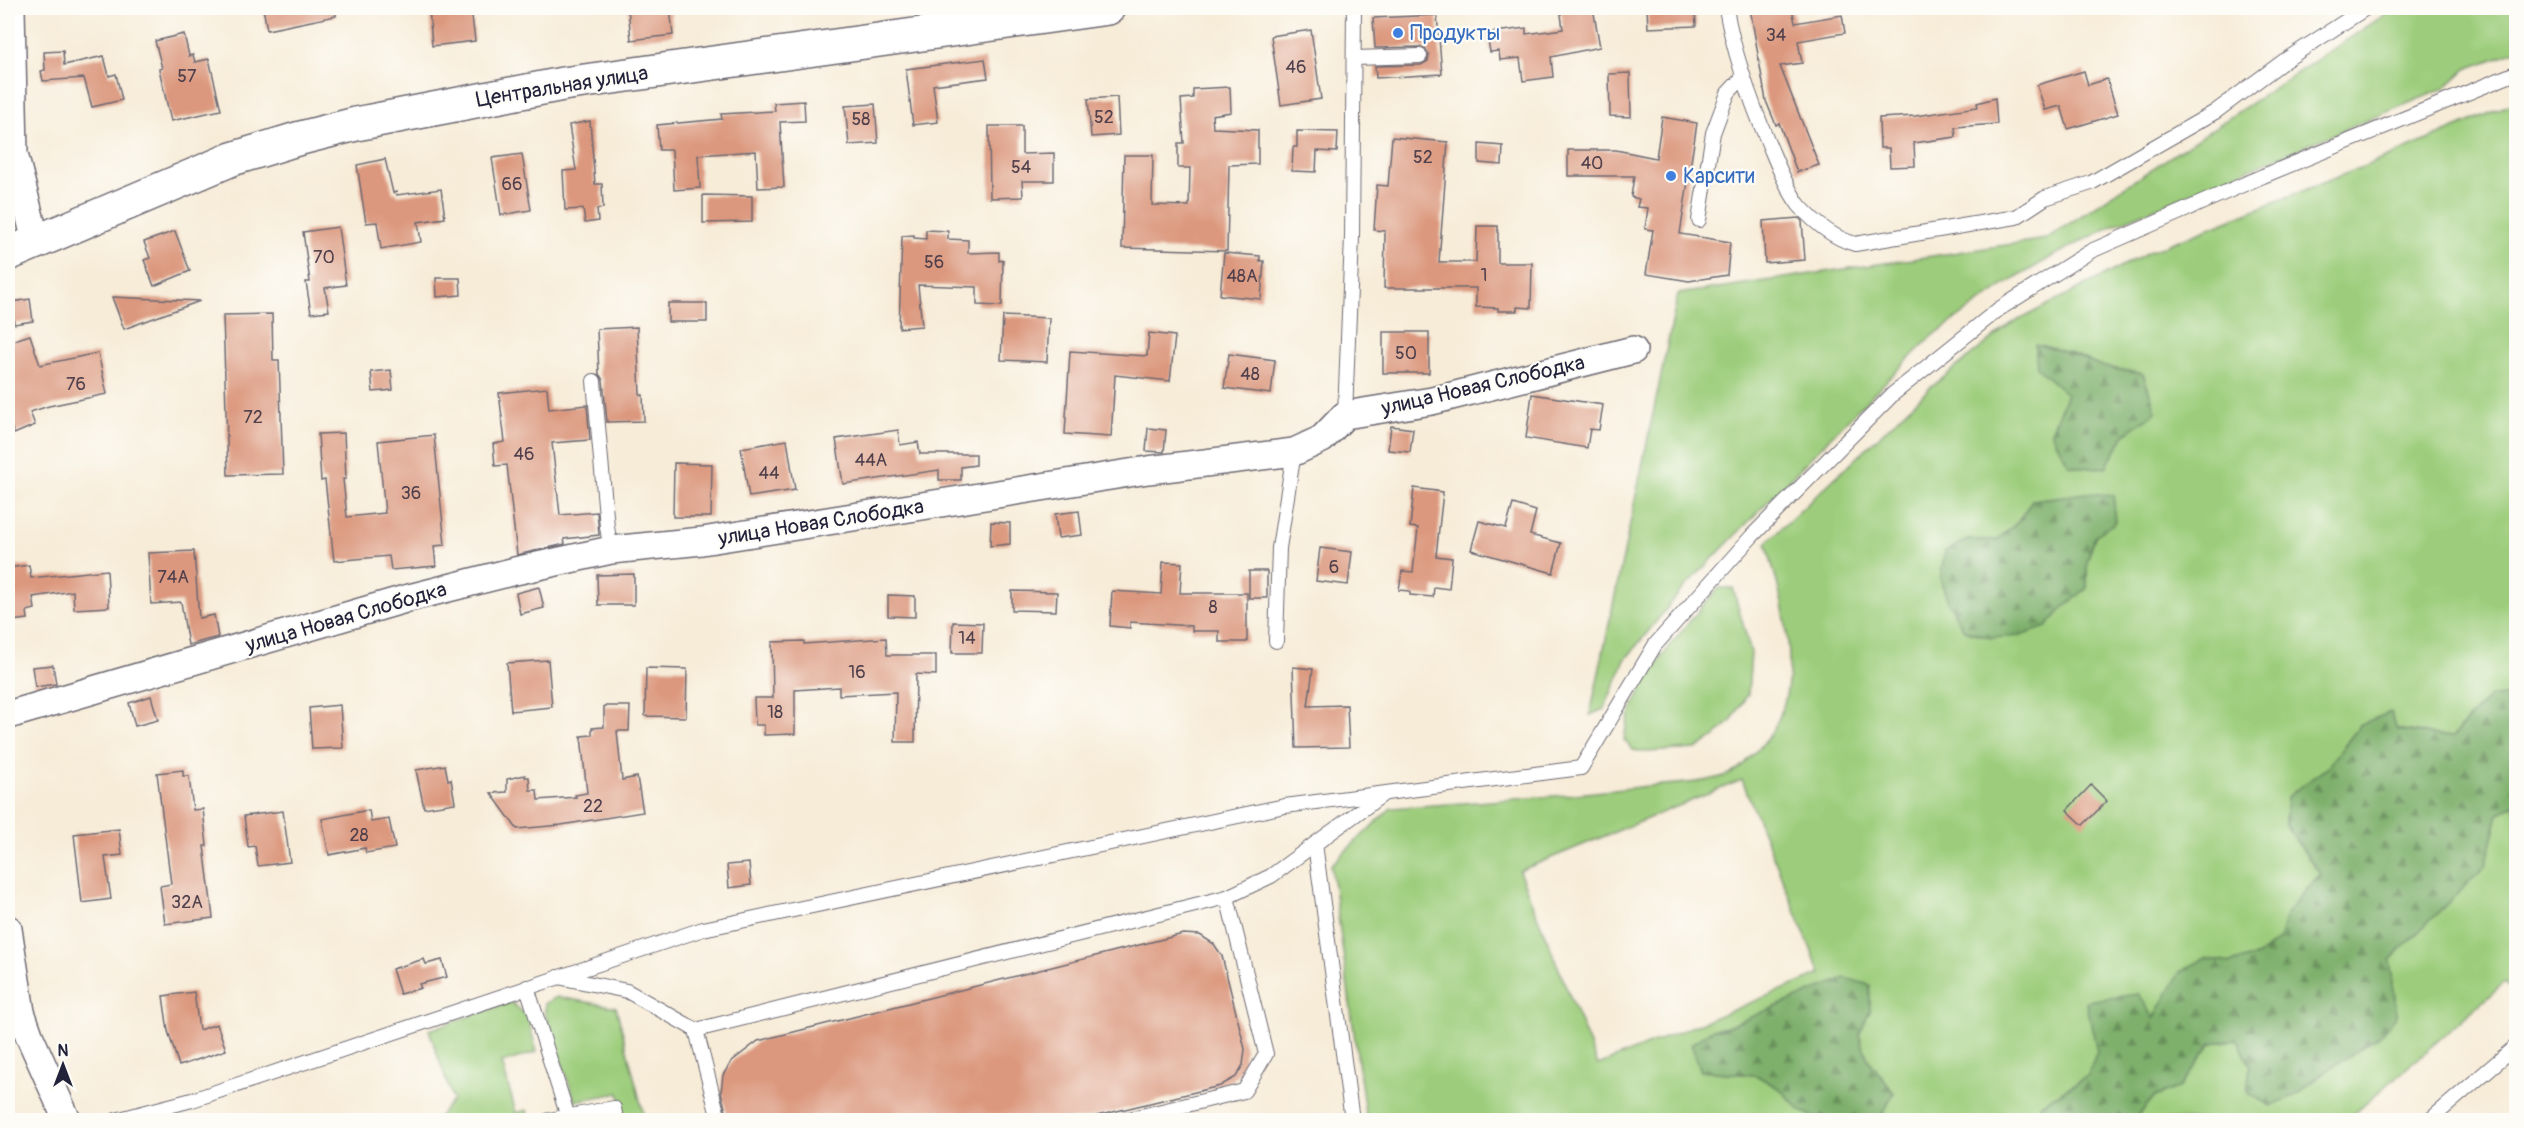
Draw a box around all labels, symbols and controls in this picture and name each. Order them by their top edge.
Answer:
place label: Продукты [1410,20,1500,47]
house number: 34 [1766,24,1787,47]
marker: Продукты [1391,26,1405,40]
house number: 46 [1286,56,1306,79]
street label: Центральная улица [474,60,650,113]
house number: 57 [177,65,197,88]
house number: 52 [1094,106,1114,129]
house number: 58 [852,108,870,131]
house number: 52 [1413,146,1433,169]
house number: 40 [1581,152,1603,175]
house number: 54 [1011,156,1032,179]
place label: Карсити [1683,163,1755,190]
marker: Карсити [1664,169,1678,183]
house number: 66 [502,173,522,196]
house number: 70 [313,246,335,269]
house number: 56 [924,251,944,274]
house number: 1 [1480,264,1488,287]
house number: 48А [1226,265,1258,288]
house number: 50 [1395,342,1417,365]
street label: улица Новая Слободка [1378,349,1587,422]
house number: 48 [1240,363,1260,386]
house number: 76 [66,373,86,396]
house number: 72 [243,406,263,429]
house number: 46 [514,443,534,466]
house number: 44А [855,449,888,472]
house number: 44 [759,462,780,485]
house number: 36 [401,482,421,505]
street label: улица Новая Слободка [715,493,926,552]
house number: 6 [1329,556,1339,579]
house number: 74А [157,566,189,589]
street label: улица Новая Слободка [242,576,450,659]
house number: 8 [1208,596,1218,619]
house number: 14 [958,627,976,650]
house number: 16 [848,661,866,684]
house number: 18 [767,701,783,724]
house number: 22 [583,795,603,818]
house number: 28 [349,824,369,847]
house number: 32А [171,891,203,914]
north arrow [33,1035,93,1095]
text: N [58,1041,69,1061]

